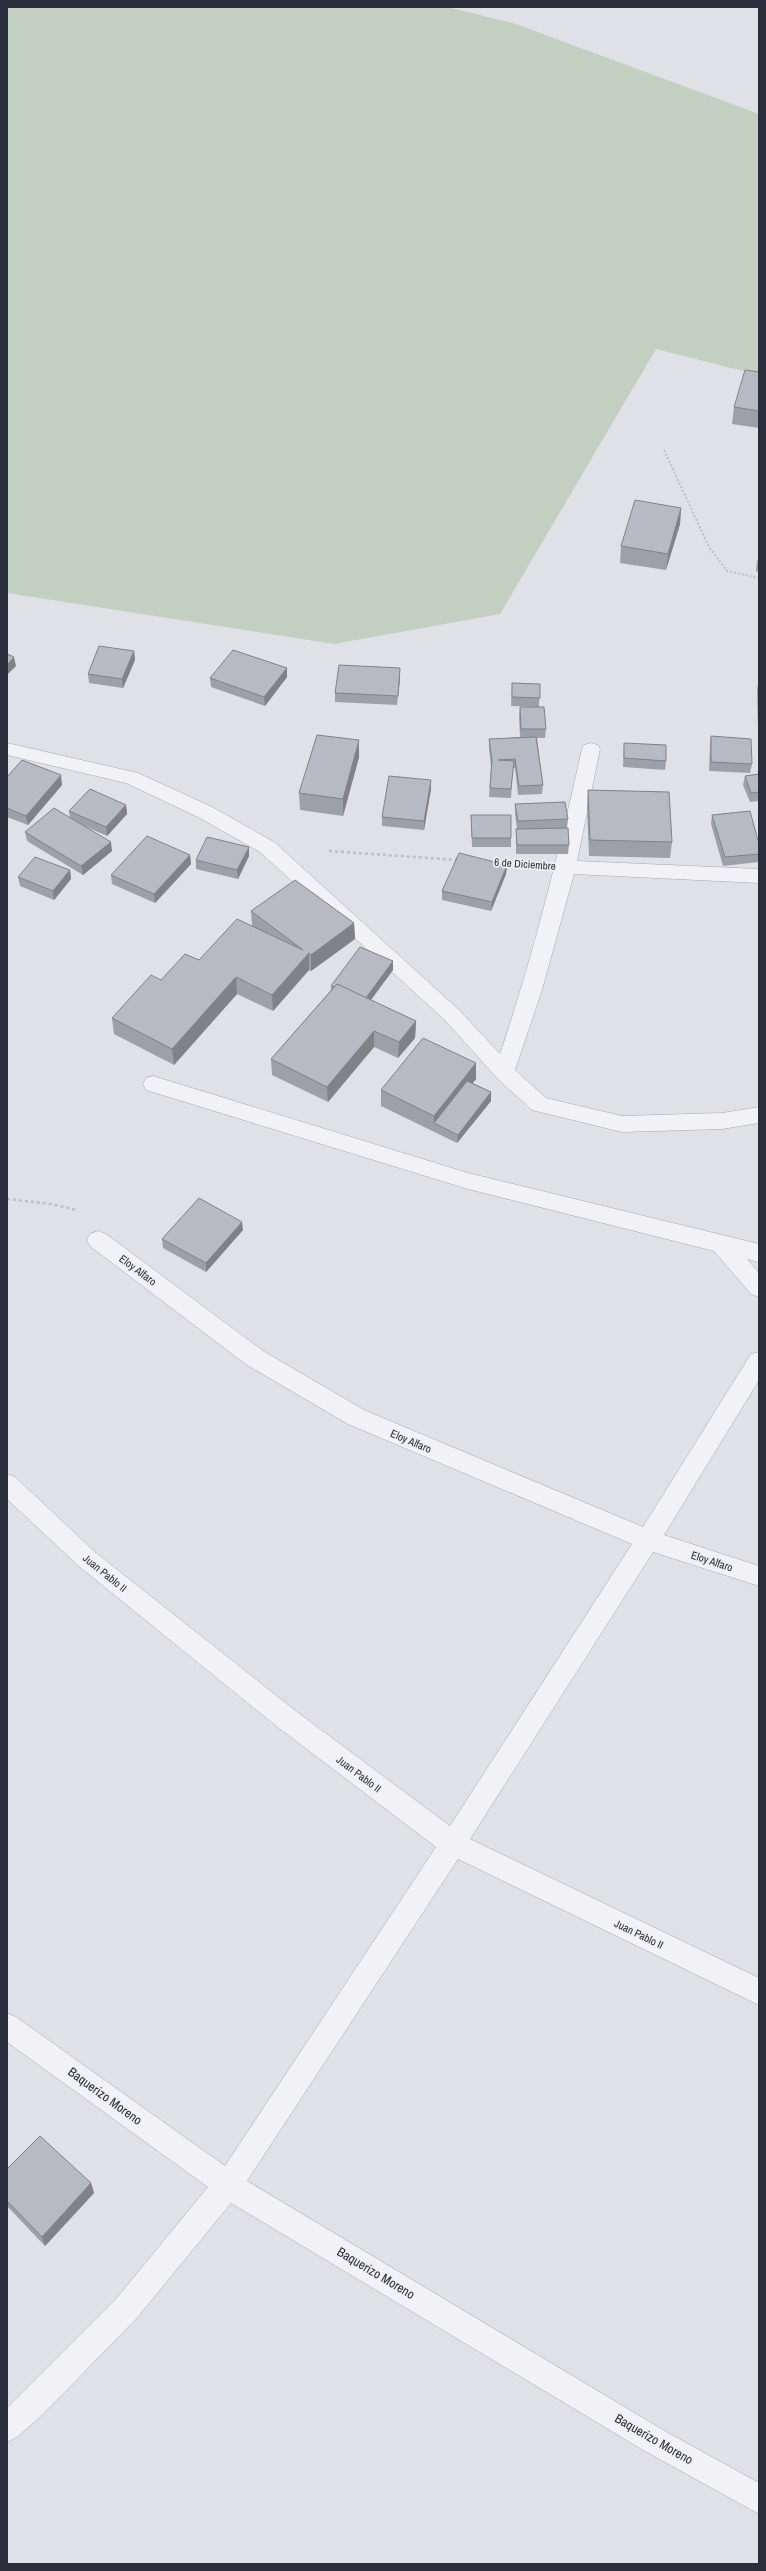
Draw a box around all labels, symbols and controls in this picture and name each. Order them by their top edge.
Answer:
street label: 6 de Diciembre [494,855,556,873]
street label: Eloy Alfaro [117,1251,159,1289]
street label: Eloy Alfaro [388,1426,434,1456]
street label: Eloy Alfaro [689,1548,735,1574]
street label: Juan Pablo II [80,1551,130,1595]
street label: Juan Pablo II [334,1753,384,1795]
street label: Juan Pablo II [612,1916,666,1952]
street label: Baquerizo Moreno [65,2063,146,2129]
street label: Baquerizo Moreno [334,2243,418,2303]
street label: Baquerizo Moreno [612,2410,696,2468]

